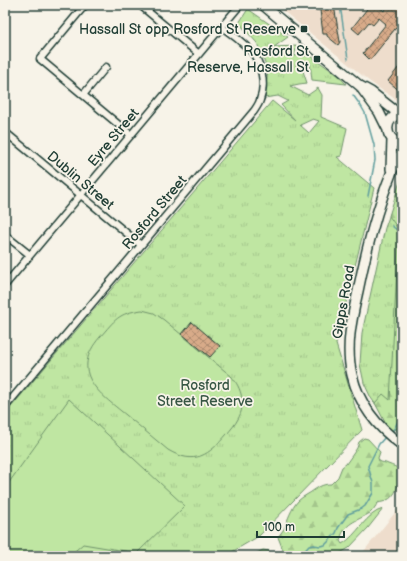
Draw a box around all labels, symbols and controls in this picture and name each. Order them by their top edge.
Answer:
place label: Hassall St opp Rosford St Reserve [79,21,296,38]
marker: Hassall St opp Rosford St Reserve [299,24,309,34]
place label: Rosford St Reserve, Hassall St [187,43,310,76]
marker: Rosford St Reserve, Hassall St [312,54,322,64]
street label: Eyre Street [84,104,143,170]
street label: Dublin Street [44,147,118,214]
street label: Rosford Street [119,171,191,253]
street label: Gipps Road [329,264,358,340]
park label: Rosford Street Reserve [157,377,253,410]
scale bar [257,513,344,539]
text: 100 m [263,520,295,535]

